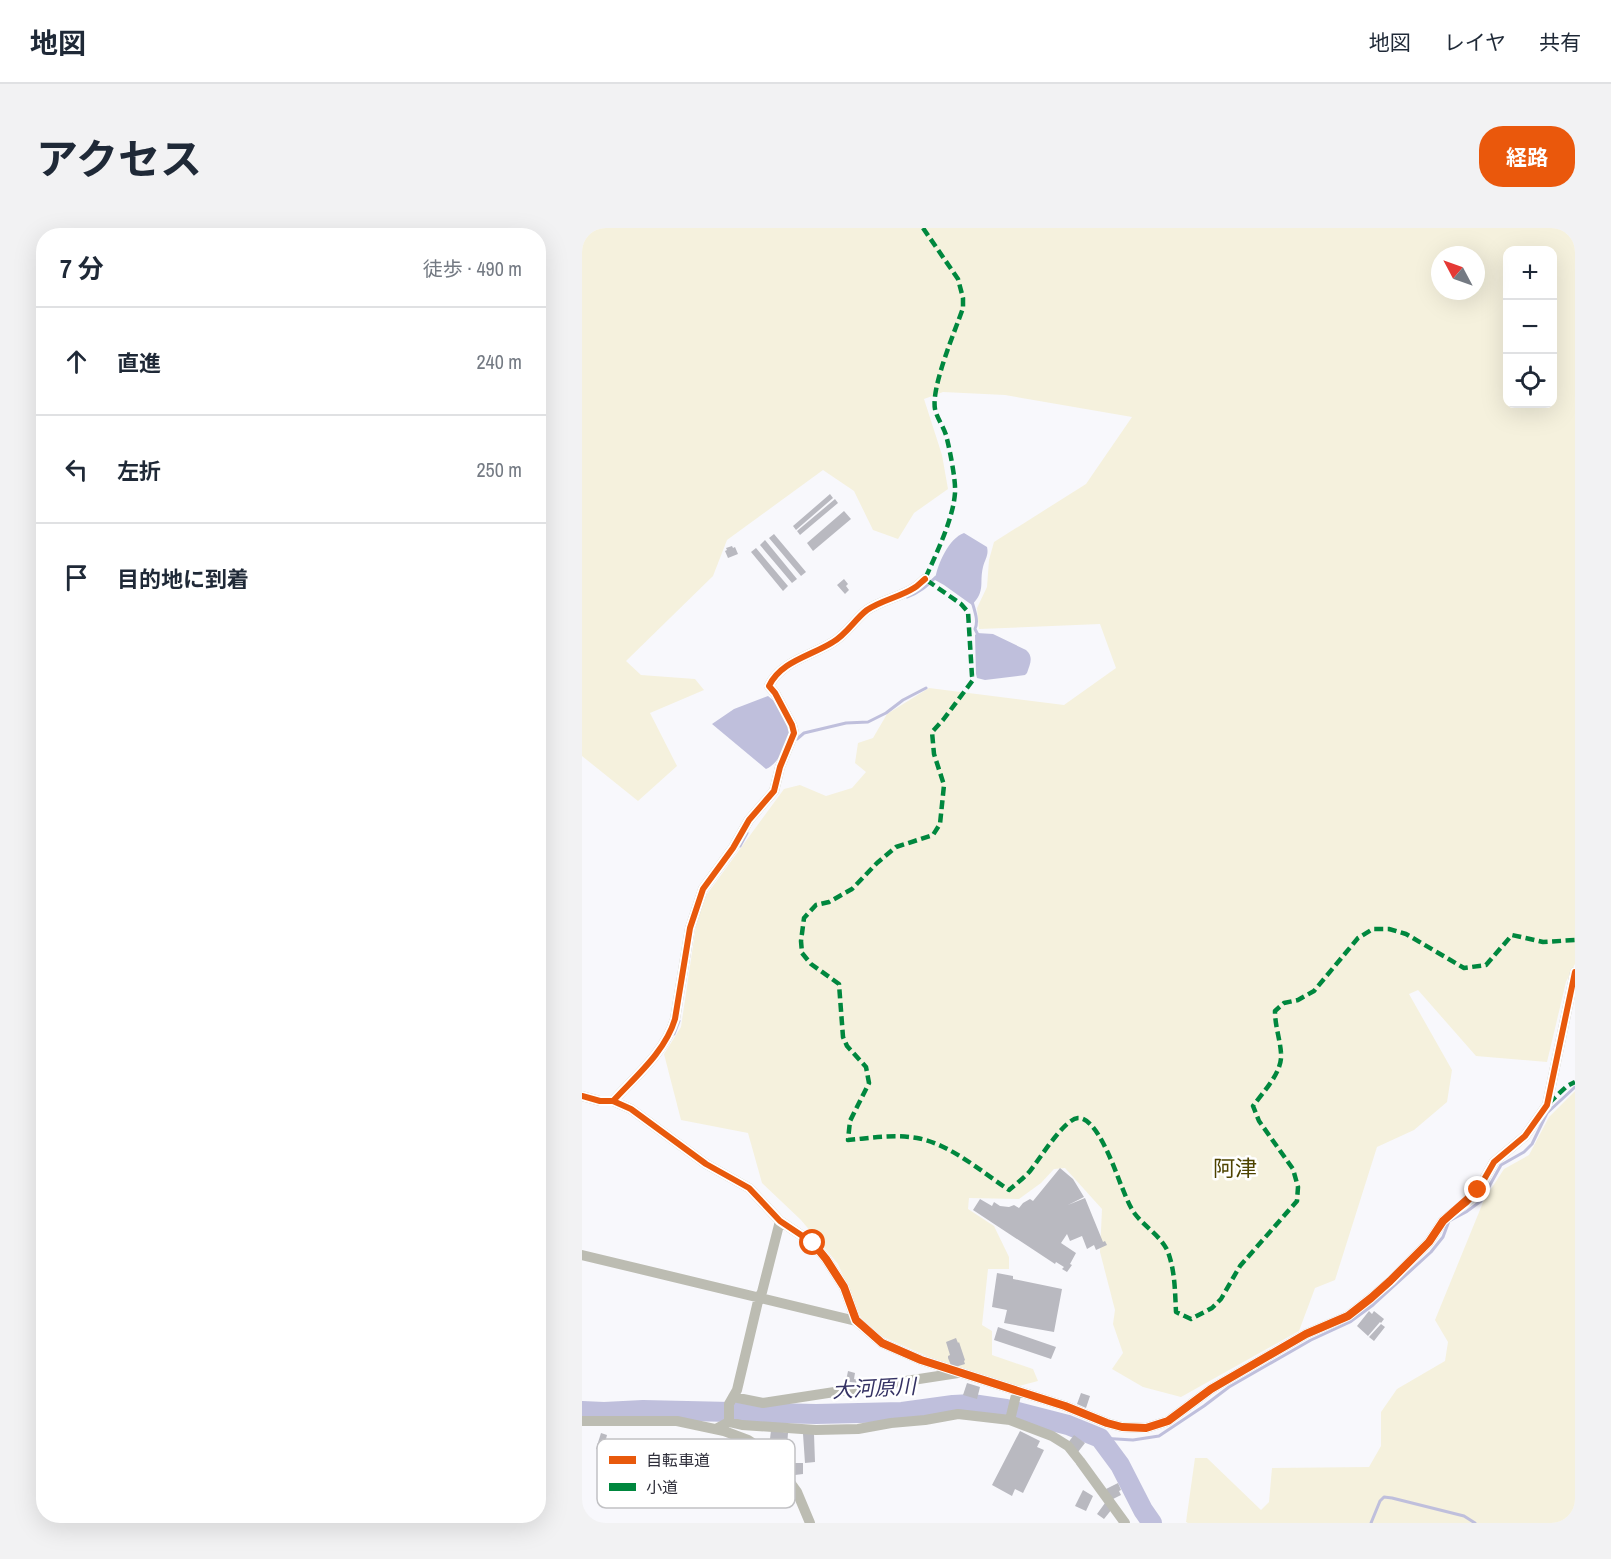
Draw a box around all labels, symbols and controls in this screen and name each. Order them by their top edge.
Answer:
text: 地図 [30,24,86,62]
text: 地図 [1369,28,1411,57]
text: レイヤ [1444,28,1506,57]
text: 共有 [1539,28,1581,57]
button: 経路 [1479,126,1575,187]
text: アクセス [36,131,202,187]
north arrow [1431,246,1485,300]
map controls [1503,246,1557,408]
button: + [1503,246,1557,300]
text: 7 分 [60,251,104,286]
text: 徒歩 · 490 m [423,255,522,282]
button: − [1503,300,1557,354]
icon: ahead [60,345,93,378]
text: 直進 [117,348,161,378]
text: 240 m [476,348,522,375]
button: locate [1503,354,1557,408]
icon: left [60,453,93,486]
text: 左折 [117,456,161,486]
text: 250 m [476,456,522,483]
icon: arrive [60,561,93,594]
text: 目的地に到着 [117,564,249,594]
district label: 阿津 [1213,1153,1257,1183]
route end [1464,1176,1490,1202]
route start [799,1229,825,1255]
water label: 大河原川 [831,1371,919,1405]
legend [597,1439,795,1508]
text: 自転車道 [646,1449,710,1471]
text: 小道 [646,1476,678,1498]

